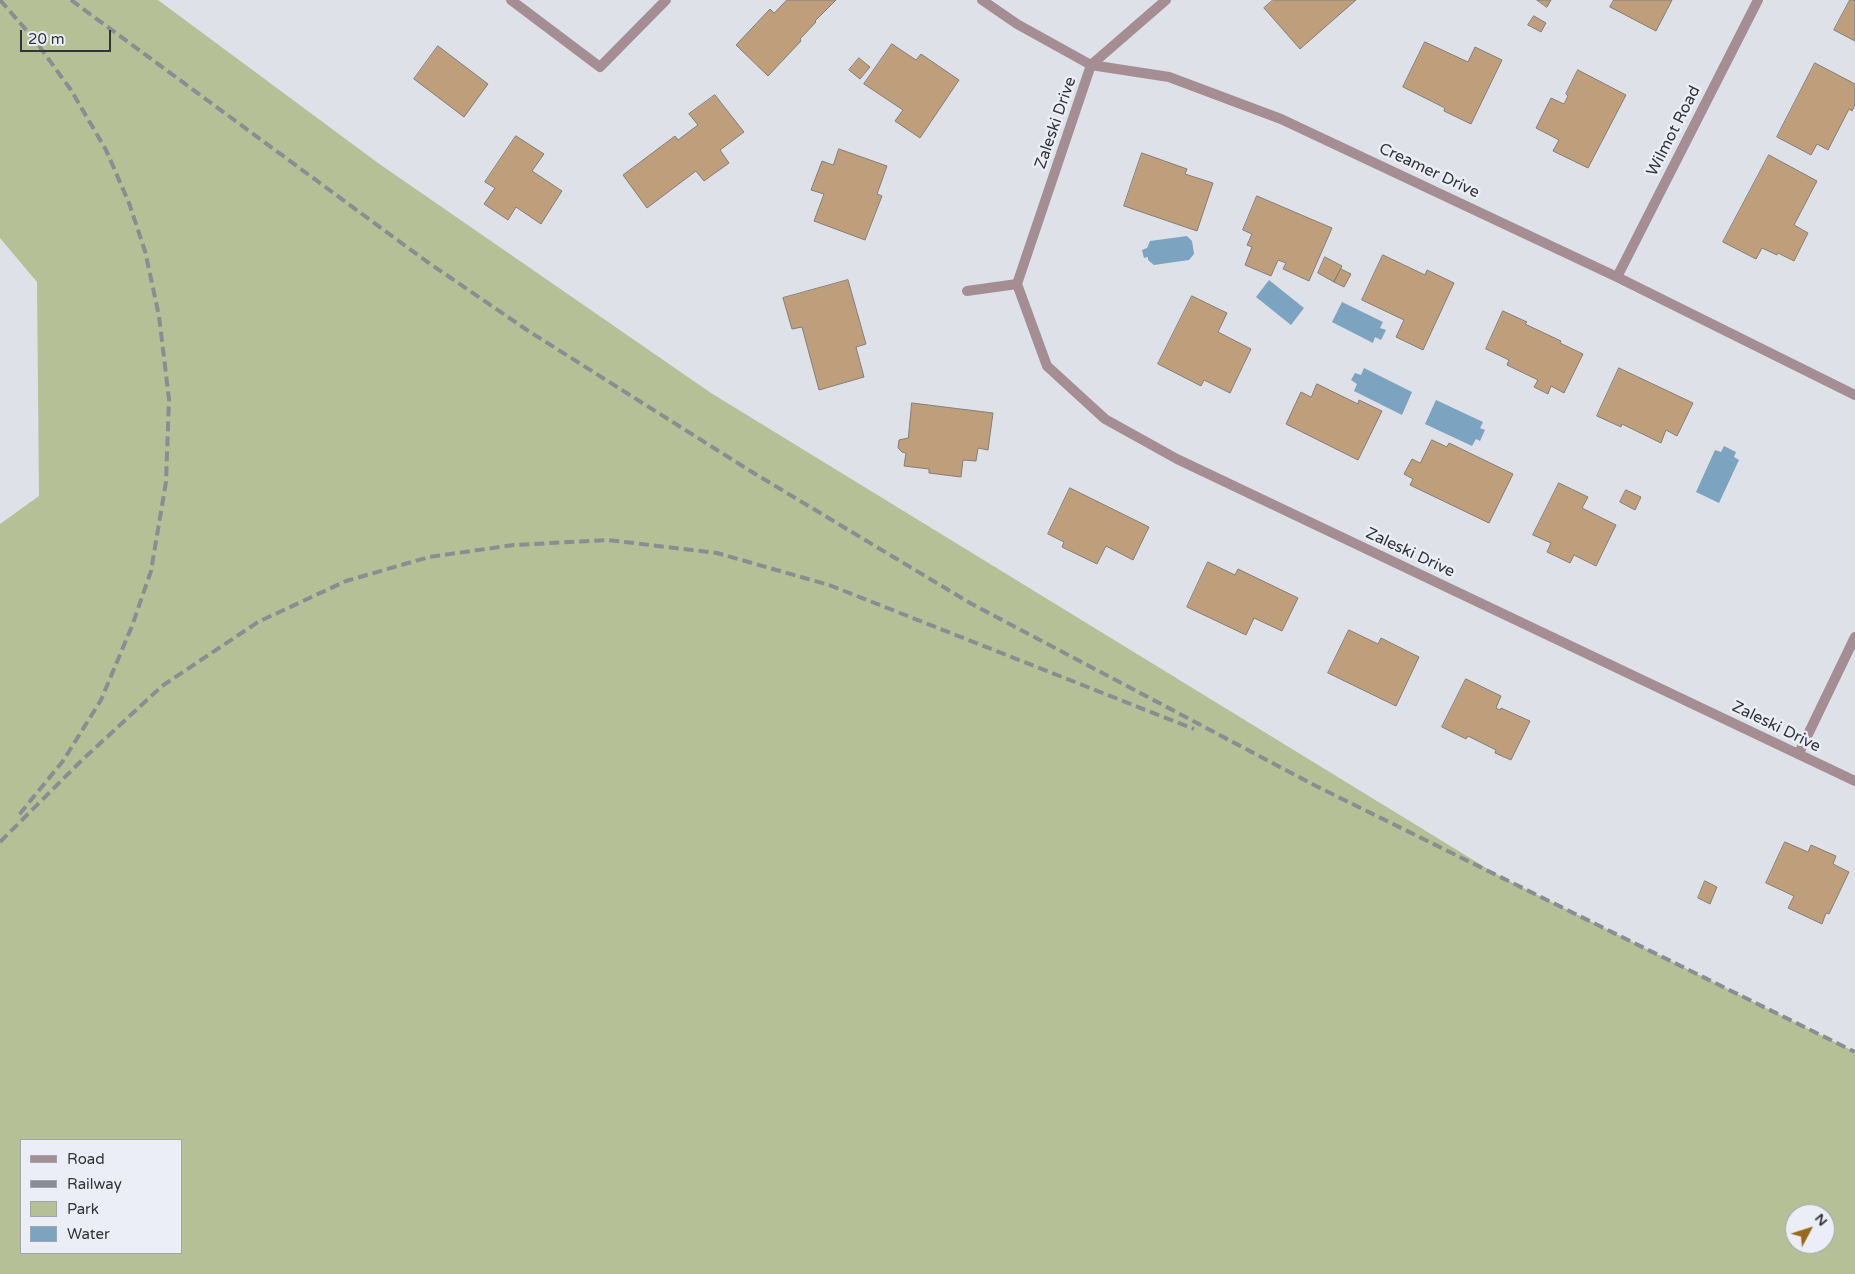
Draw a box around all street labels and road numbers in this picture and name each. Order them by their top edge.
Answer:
street label: Zaleski Drive [1031,74,1081,172]
street label: Wilmot Road [1643,83,1705,179]
street label: Creamer Drive [1376,139,1482,203]
street label: Zaleski Drive [1362,524,1458,582]
street label: Zaleski Drive [1729,697,1823,757]

